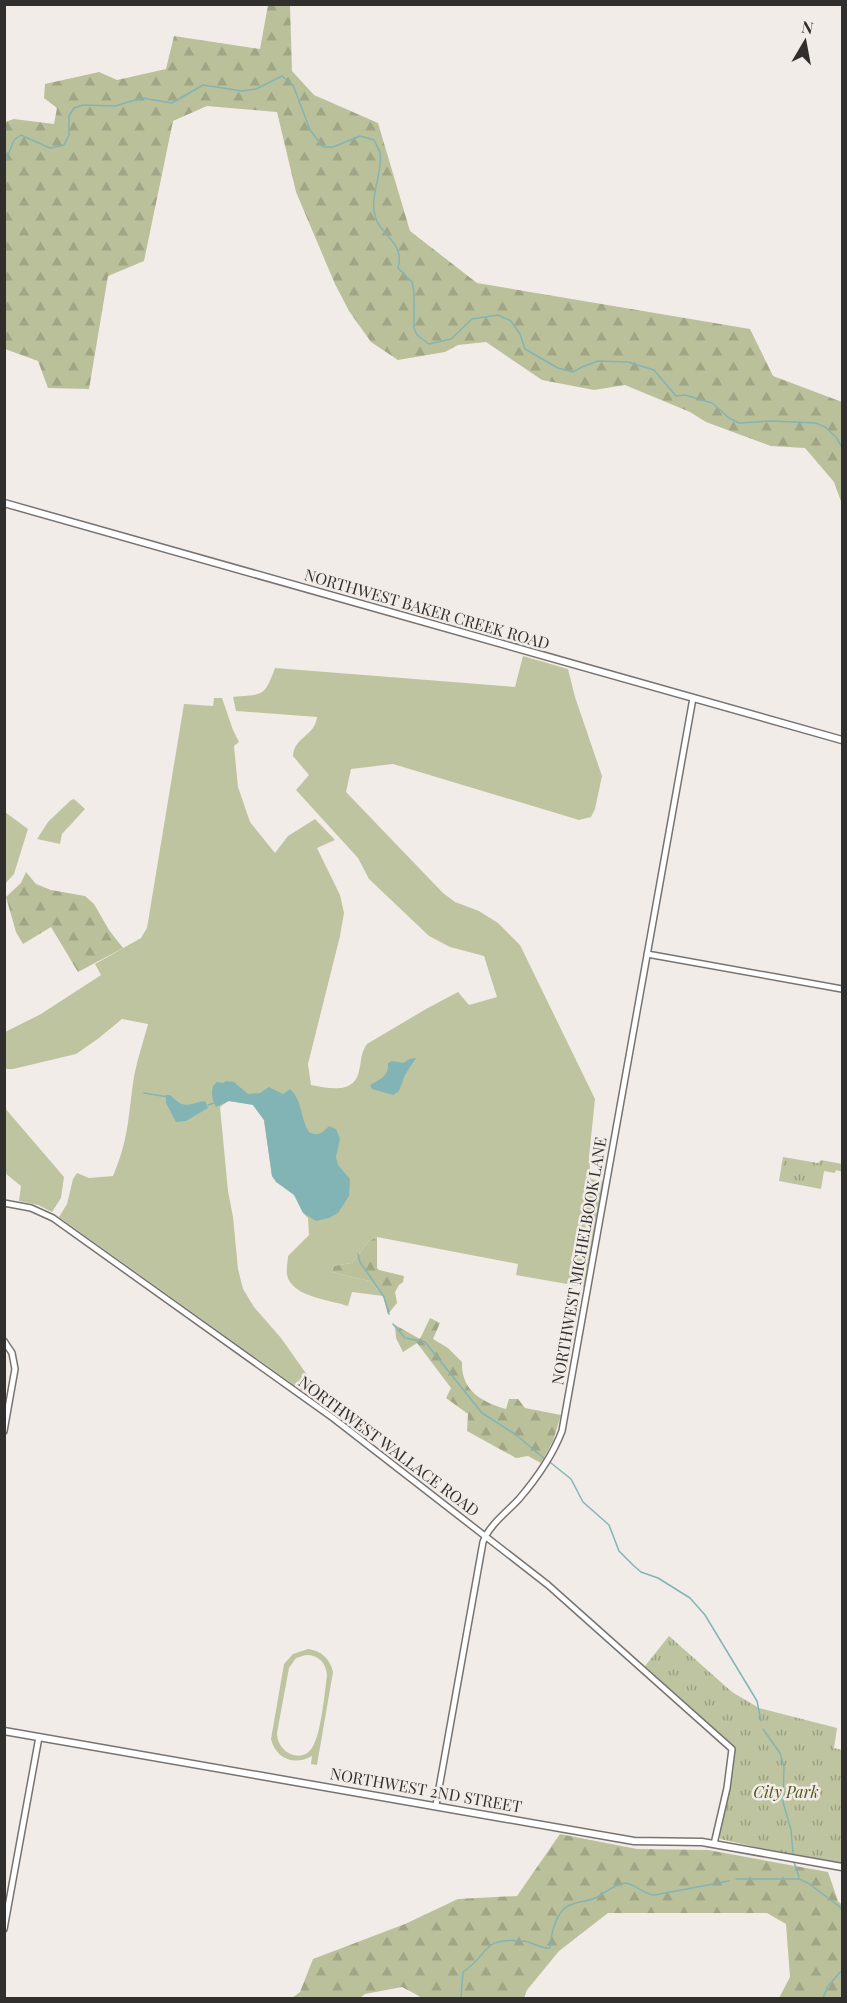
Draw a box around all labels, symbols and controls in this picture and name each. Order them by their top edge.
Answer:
north arrow [775,12,835,72]
text: N [800,15,816,38]
street label: NORTHWEST BAKER CREEK ROAD [302,563,552,654]
street label: NORTHWEST MICHELBOOK LANE [546,1135,611,1387]
street label: NORTHWEST WALLACE ROAD [295,1371,484,1521]
street label: NORTHWEST 2ND STREET [328,1762,524,1817]
park label: City Park [753,1781,819,1802]

